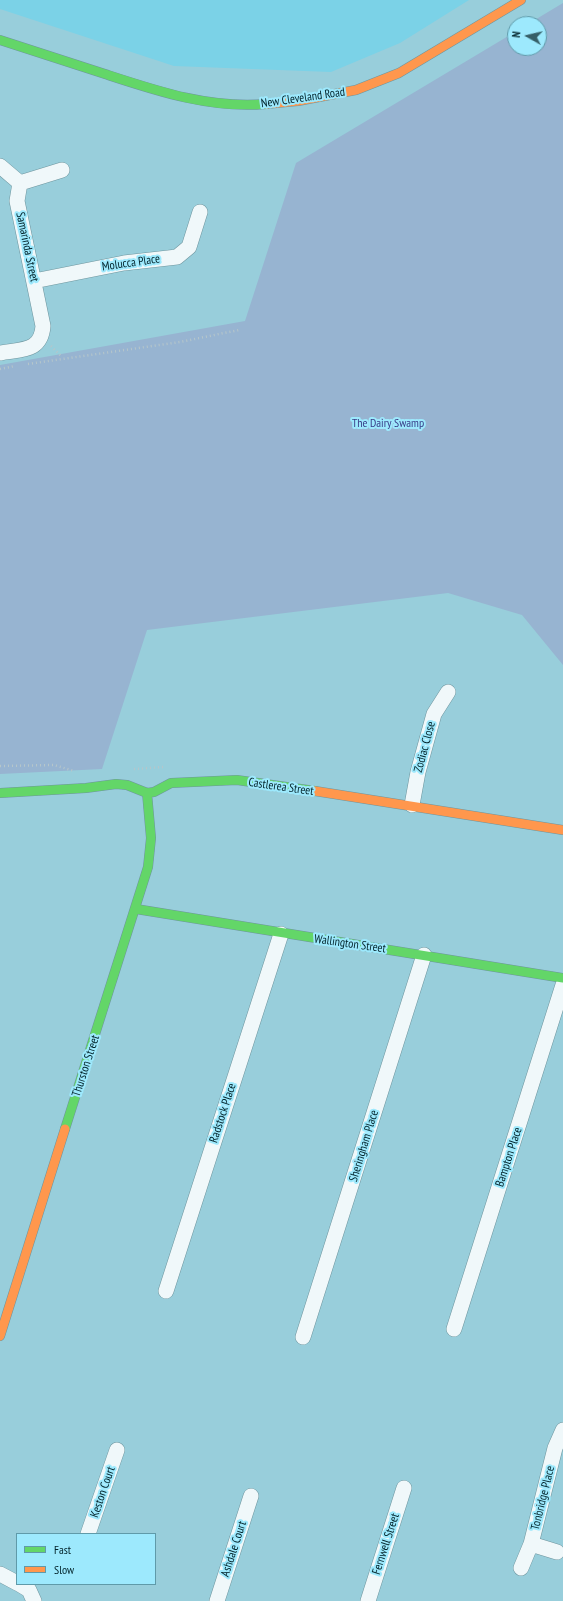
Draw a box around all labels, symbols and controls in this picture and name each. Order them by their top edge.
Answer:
north arrow [507,16,547,56]
text: N [509,31,523,38]
street label: New Cleveland Road [260,85,346,111]
street label: Samarinda Street [13,211,41,283]
street label: Molucca Place [101,252,161,274]
park label: The Dairy Swamp [352,417,424,431]
street label: Zodiac Close [411,720,439,774]
street label: Castlerea Street [247,775,315,799]
street label: Wallington Street [313,932,387,956]
street label: Thurston Street [69,1033,103,1099]
street label: Radstock Place [207,1081,239,1145]
street label: Sheringham Place [346,1108,382,1184]
street label: Bampton Place [493,1125,525,1189]
street label: Tonbridge Place [528,1464,558,1532]
street label: Keston Court [88,1465,118,1519]
street label: Fernwell Street [369,1512,403,1576]
street label: Ashdale Court [218,1519,250,1579]
legend [16,1533,156,1585]
text: Fast [54,1542,71,1557]
text: Slow [54,1562,74,1577]

